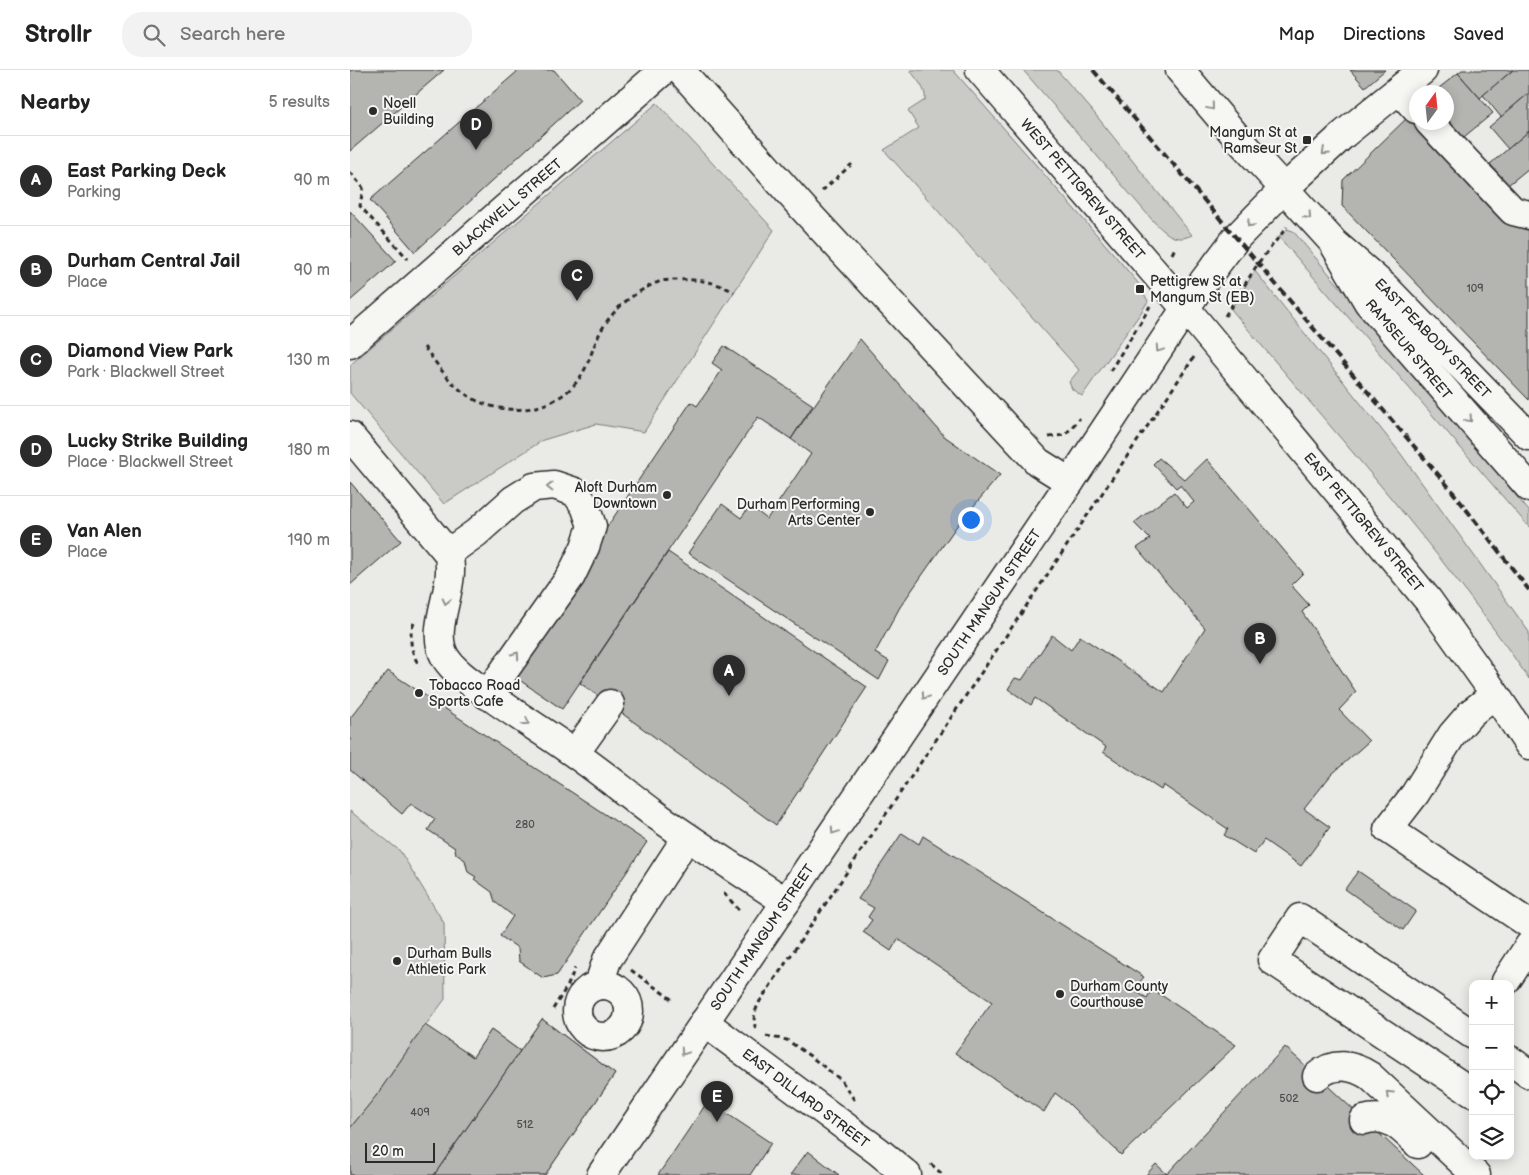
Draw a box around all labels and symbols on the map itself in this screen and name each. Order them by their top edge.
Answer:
north arrow [1409,85,1454,130]
place label: Noell Building [383,95,434,128]
one-way arrow [1206,102,1215,111]
marker: Noell Building [367,105,379,117]
pin: D [460,109,492,150]
street label: WEST PETTIGREW STREET [1017,115,1149,264]
place label: Mangum St at Ramseur St [1209,124,1298,157]
marker: Mangum St at Ramseur St [1301,134,1313,146]
one-way arrow [1321,146,1330,155]
street label: BLACKWELL STREET [449,155,566,260]
one-way arrow [1303,210,1312,219]
one-way arrow [1247,218,1256,227]
pin: C [561,260,593,301]
place label: Pettigrew St at Mangum St (EB) [1150,273,1254,306]
street label: EAST PEABODY STREET [1371,275,1495,402]
house number: 109 [1466,282,1484,295]
marker: Pettigrew St at Mangum St (EB) [1134,283,1146,295]
street label: RAMSEUR STREET [1362,296,1456,403]
one-way arrow [1156,343,1165,353]
one-way arrow [1463,414,1472,423]
street label: EAST PETTIGREW STREET [1300,449,1427,596]
place label: Aloft Durham Downtown [575,479,657,512]
one-way arrow [546,482,554,492]
marker: Aloft Durham Downtown [661,489,673,501]
place label: Durham Performing Arts Center [737,496,861,529]
marker: Durham Performing Arts Center [864,506,876,518]
your location [958,507,984,533]
street label: SOUTH MANGUM STREET [934,525,1045,679]
one-way arrow [441,596,452,605]
pin: B [1244,623,1276,664]
one-way arrow [510,651,519,661]
pin: A [713,655,745,696]
place label: Tobacco Road Sports Cafe [429,677,520,710]
marker: Tobacco Road Sports Cafe [413,687,425,699]
one-way arrow [922,690,931,700]
one-way arrow [521,716,530,725]
house number: 280 [515,818,535,831]
one-way arrow [831,825,840,835]
street label: SOUTH MANGUM STREET [707,860,818,1014]
place label: Durham Bulls Athletic Park [407,945,492,978]
marker: Durham Bulls Athletic Park [391,955,403,967]
place label: Durham County Courthouse [1070,978,1169,1011]
marker: Durham County Courthouse [1054,988,1066,1000]
street label: EAST DILLARD STREET [739,1045,873,1152]
one-way arrow [681,1047,690,1056]
pin: E [701,1081,733,1122]
one-way arrow [1386,1091,1395,1100]
house number: 502 [1279,1092,1299,1105]
house number: 409 [410,1106,430,1119]
house number: 512 [516,1118,534,1131]
scale bar [365,1140,435,1163]

